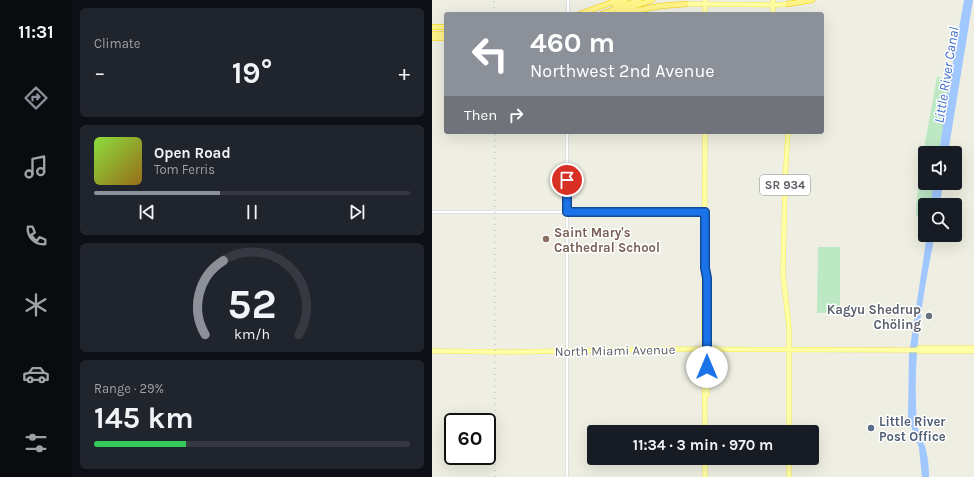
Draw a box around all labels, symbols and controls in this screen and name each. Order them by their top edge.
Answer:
text: 11:31 [18,21,54,43]
water label: Little River Canal [930,25,963,124]
text: 460 m [530,26,615,59]
icon: left [464,28,516,80]
text: Climate [94,36,140,51]
text: 19° [232,55,272,91]
text: − [94,60,106,86]
text: + [398,60,410,86]
text: Northwest 2nd Avenue [530,60,715,82]
icon: directions [22,84,50,112]
icon: right [505,104,527,126]
text: Then [464,106,497,124]
text: Open Road [154,144,231,162]
map controls [918,146,962,242]
button: sound [918,146,962,190]
icon: music [22,153,50,181]
text: Tom Ferris [154,162,215,177]
pin [550,163,584,197]
icon: arrive [556,169,578,191]
road number: SR 934 [760,175,810,195]
button: search [918,198,962,242]
icon: previous [136,201,158,223]
icon: pause [241,201,263,223]
icon: next [346,201,368,223]
icon: phone [22,222,50,250]
place label: Saint Mary's Cathedral School [554,225,660,255]
marker: Saint Mary's Cathedral School [541,234,551,244]
text: 52 [227,280,277,328]
icon: climate [22,291,50,319]
place label: Kagyu Shedrup Chöling [827,302,921,332]
marker: Kagyu Shedrup Chöling [924,311,934,321]
text: km/h [234,326,270,343]
street label: North Miami Avenue [555,342,676,359]
position arrow [686,346,728,388]
icon: car [22,360,50,388]
text: Range · 29% [94,381,164,396]
text: 145 km [94,400,194,436]
speed limit sign: 60 [444,413,496,465]
place label: Little River Post Office [879,414,946,444]
marker: Little River Post Office [866,423,876,433]
icon: filters [22,429,50,457]
text: 11:34 · 3 min · 970 m [633,436,773,454]

